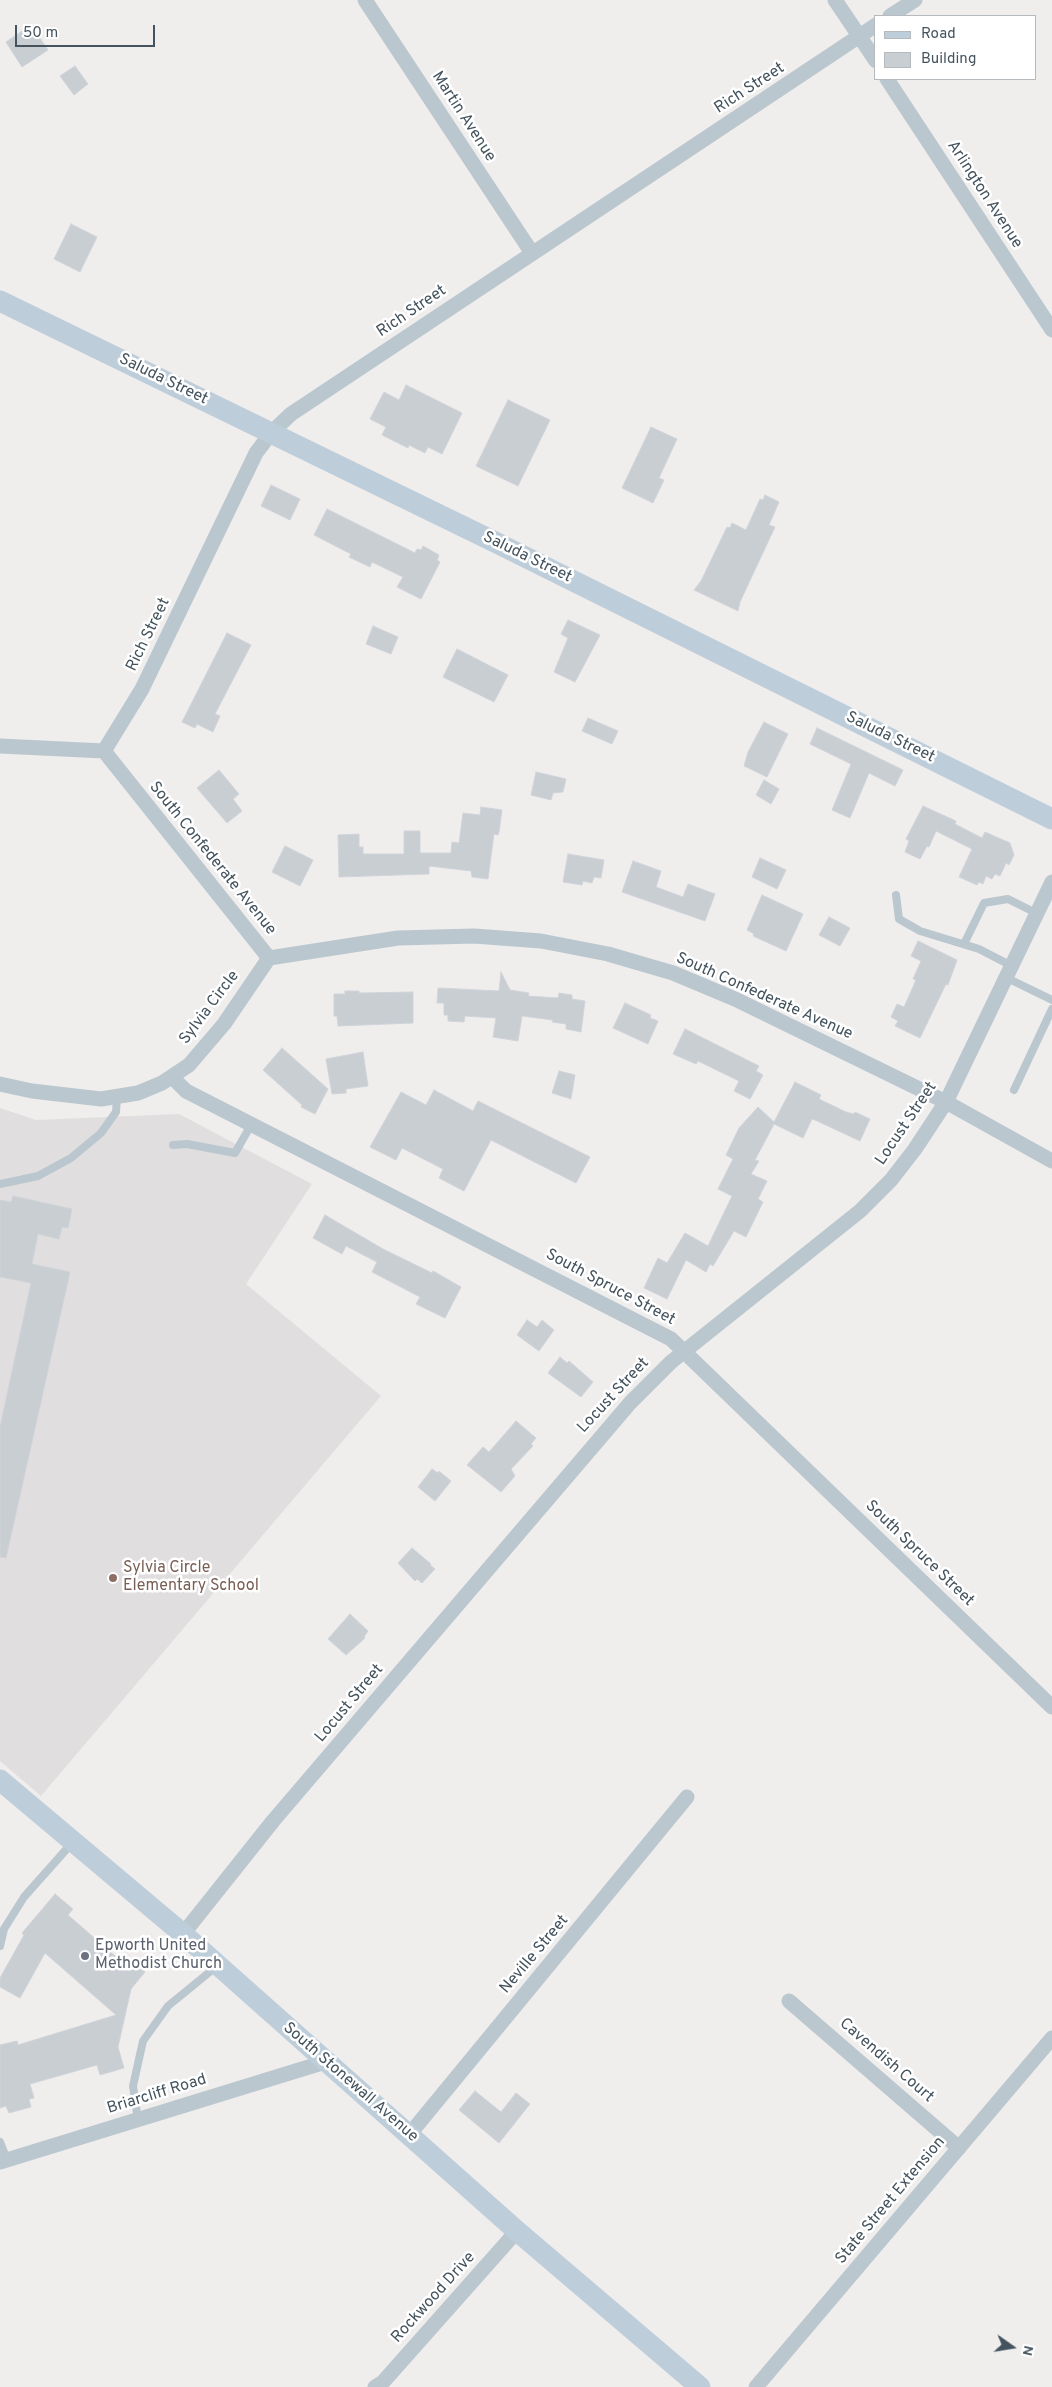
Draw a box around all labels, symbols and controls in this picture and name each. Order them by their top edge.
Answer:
scale bar [18,15,158,47]
legend [874,15,1037,80]
text: 50 m [23,24,58,43]
text: Road [921,25,956,44]
text: Building [921,50,976,69]
street label: Rich Street [711,59,789,119]
street label: Martin Avenue [427,68,499,166]
street label: Arlington Avenue [942,138,1026,252]
street label: Rich Street [374,282,450,342]
street label: Saluda Street [115,350,211,410]
street label: Saluda Street [479,528,575,588]
street label: Rich Street [123,595,175,675]
street label: Saluda Street [842,708,938,768]
street label: South Confederate Avenue [144,779,280,939]
street label: South Confederate Avenue [673,949,855,1045]
street label: Sylvia Circle [176,967,244,1049]
street label: Locust Street [872,1079,942,1169]
street label: South Spruce Street [542,1246,678,1330]
street label: Locust Street [574,1354,654,1438]
street label: South Spruce Street [861,1497,977,1611]
place label: Sylvia Circle Elementary School [123,1559,259,1597]
marker: Sylvia Circle Elementary School [107,1572,119,1584]
street label: Locust Street [312,1661,388,1747]
street label: Neville Street [497,1912,573,1998]
place label: Epworth United Methodist Church [95,1937,222,1975]
marker: Epworth United Methodist Church [79,1950,91,1962]
street label: Cavendish Court [835,2015,937,2107]
street label: South Stonewall Avenue [278,2019,422,2147]
street label: Briarcliff Road [105,2071,209,2119]
street label: State Street Extension [832,2133,950,2269]
street label: Rockwood Drive [388,2248,480,2348]
north arrow [987,2322,1037,2372]
text: N [1018,2344,1037,2357]

